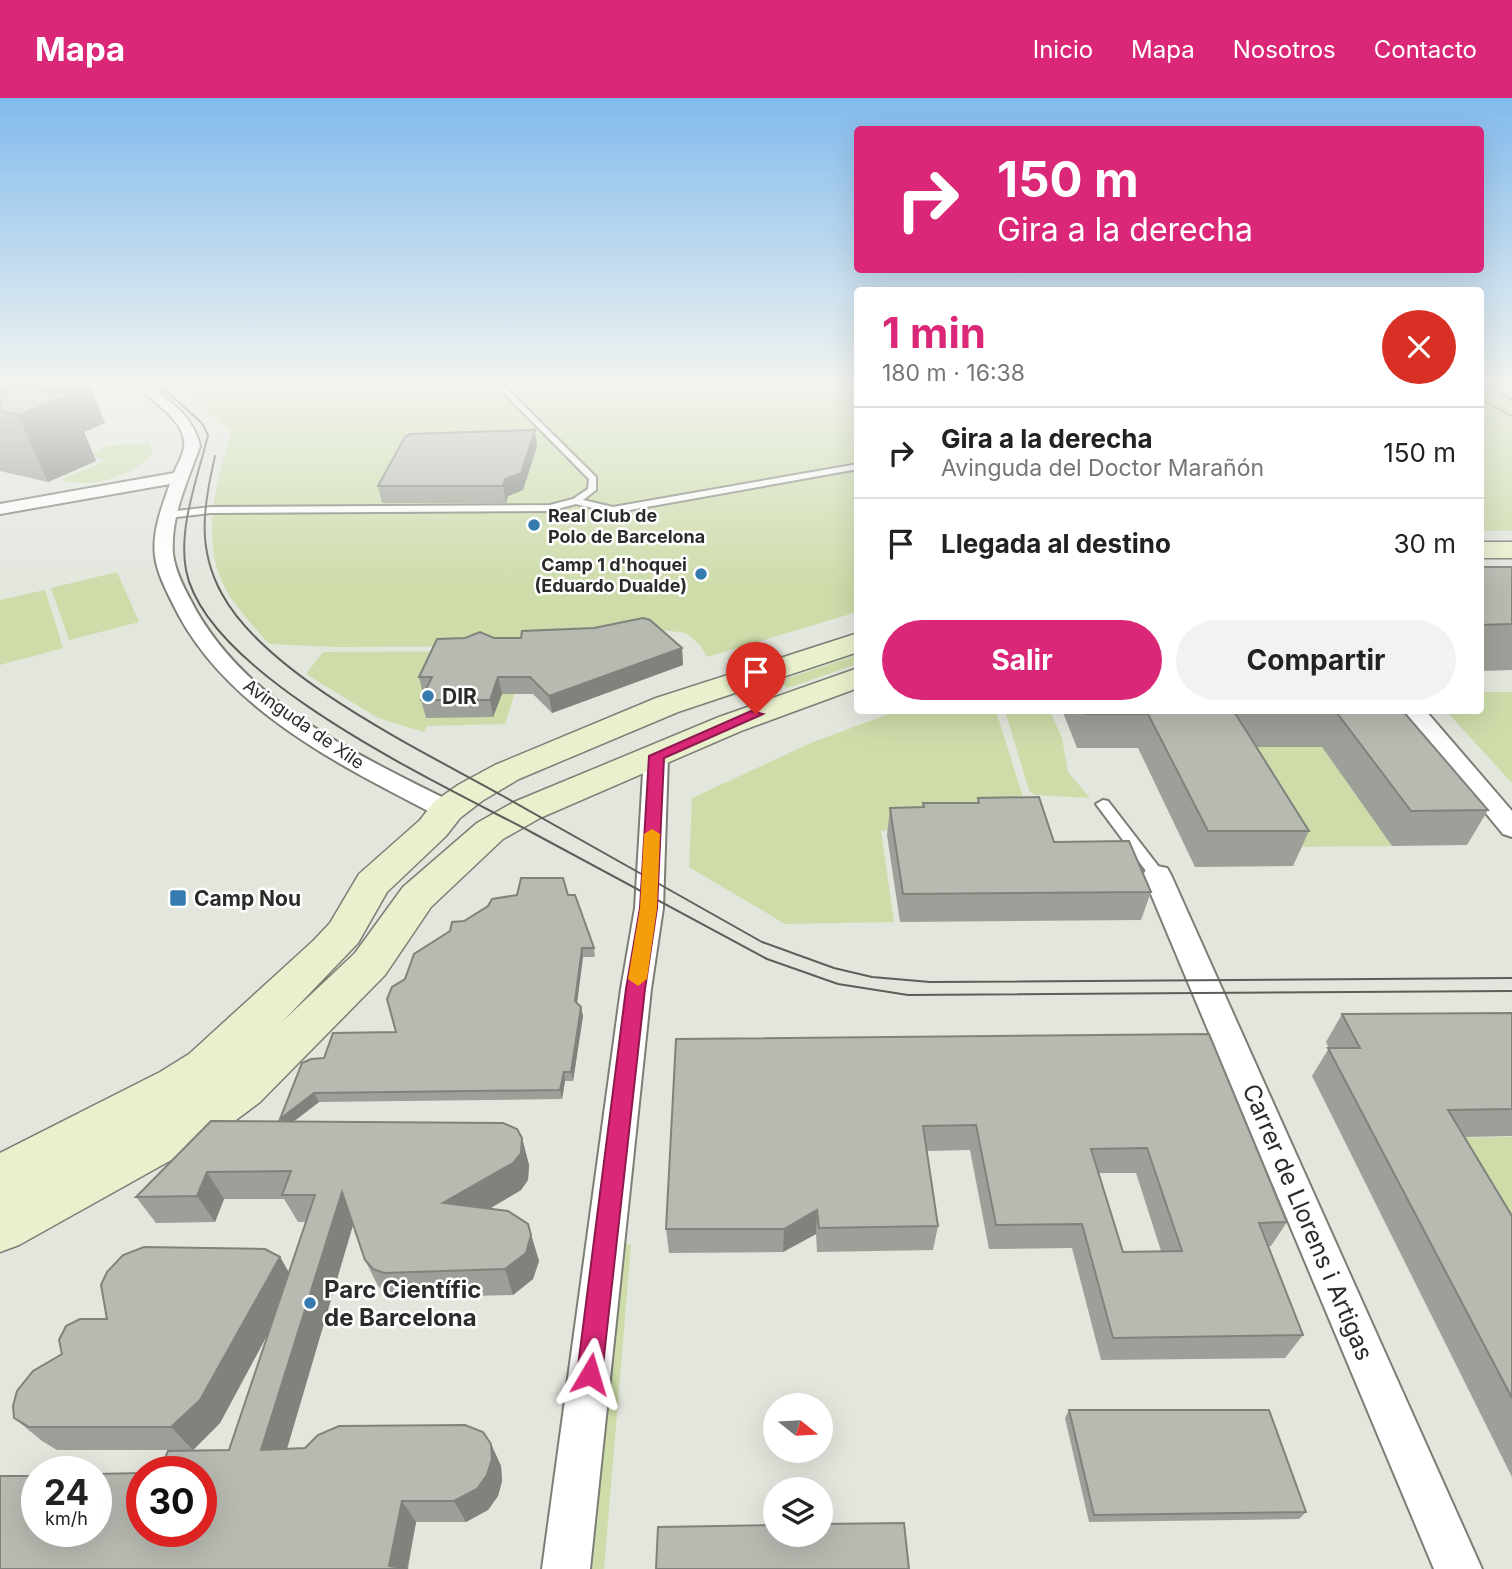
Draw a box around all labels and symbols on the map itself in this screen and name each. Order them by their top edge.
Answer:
place label: Real Club de Polo de Barcelona [548,505,705,547]
marker: Real Club de Polo de Barcelona [526,517,542,533]
place label: Camp 1 d'hoquei (Eduardo Dualde) [535,554,687,596]
marker: Camp 1 d'hoquei (Eduardo Dualde) [693,566,709,582]
pin [726,642,786,714]
street label: Avinguda de Xile [240,675,368,773]
place label: DIR [442,684,477,709]
marker: DIR [420,688,436,704]
place label: Camp Nou [194,886,301,911]
marker: Camp Nou [168,888,188,908]
street label: Carrer de Llorens i Artigas [1237,1079,1379,1365]
place label: Parc Científic de Barcelona [324,1275,481,1332]
marker: Parc Científic de Barcelona [302,1295,318,1311]
position arrow [553,1337,627,1411]
north arrow [763,1393,833,1463]
speed limit sign: 30 [126,1456,217,1547]

